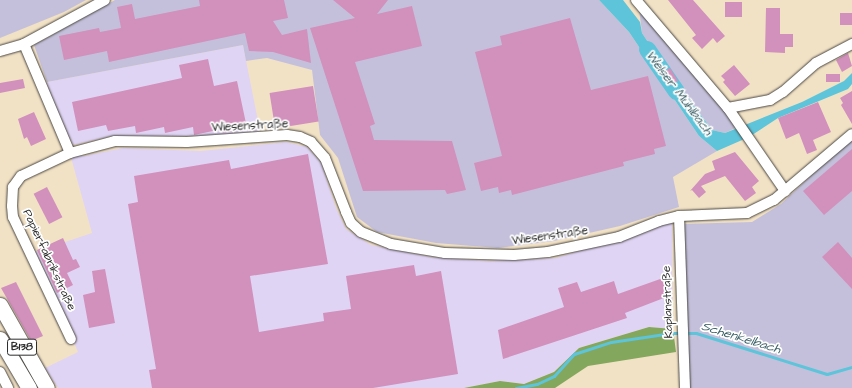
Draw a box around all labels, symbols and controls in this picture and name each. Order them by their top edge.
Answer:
water label: Welser Mühlbach [642,48,716,138]
street label: Wiesenstraße [211,117,289,135]
street label: Papierfabrikstraße [19,207,79,313]
street label: Wiesenstraße [511,224,589,248]
street label: Kaplanstraße [660,265,676,339]
water label: Schenkelbach [699,319,783,357]
road number: B138 [7,338,37,356]

